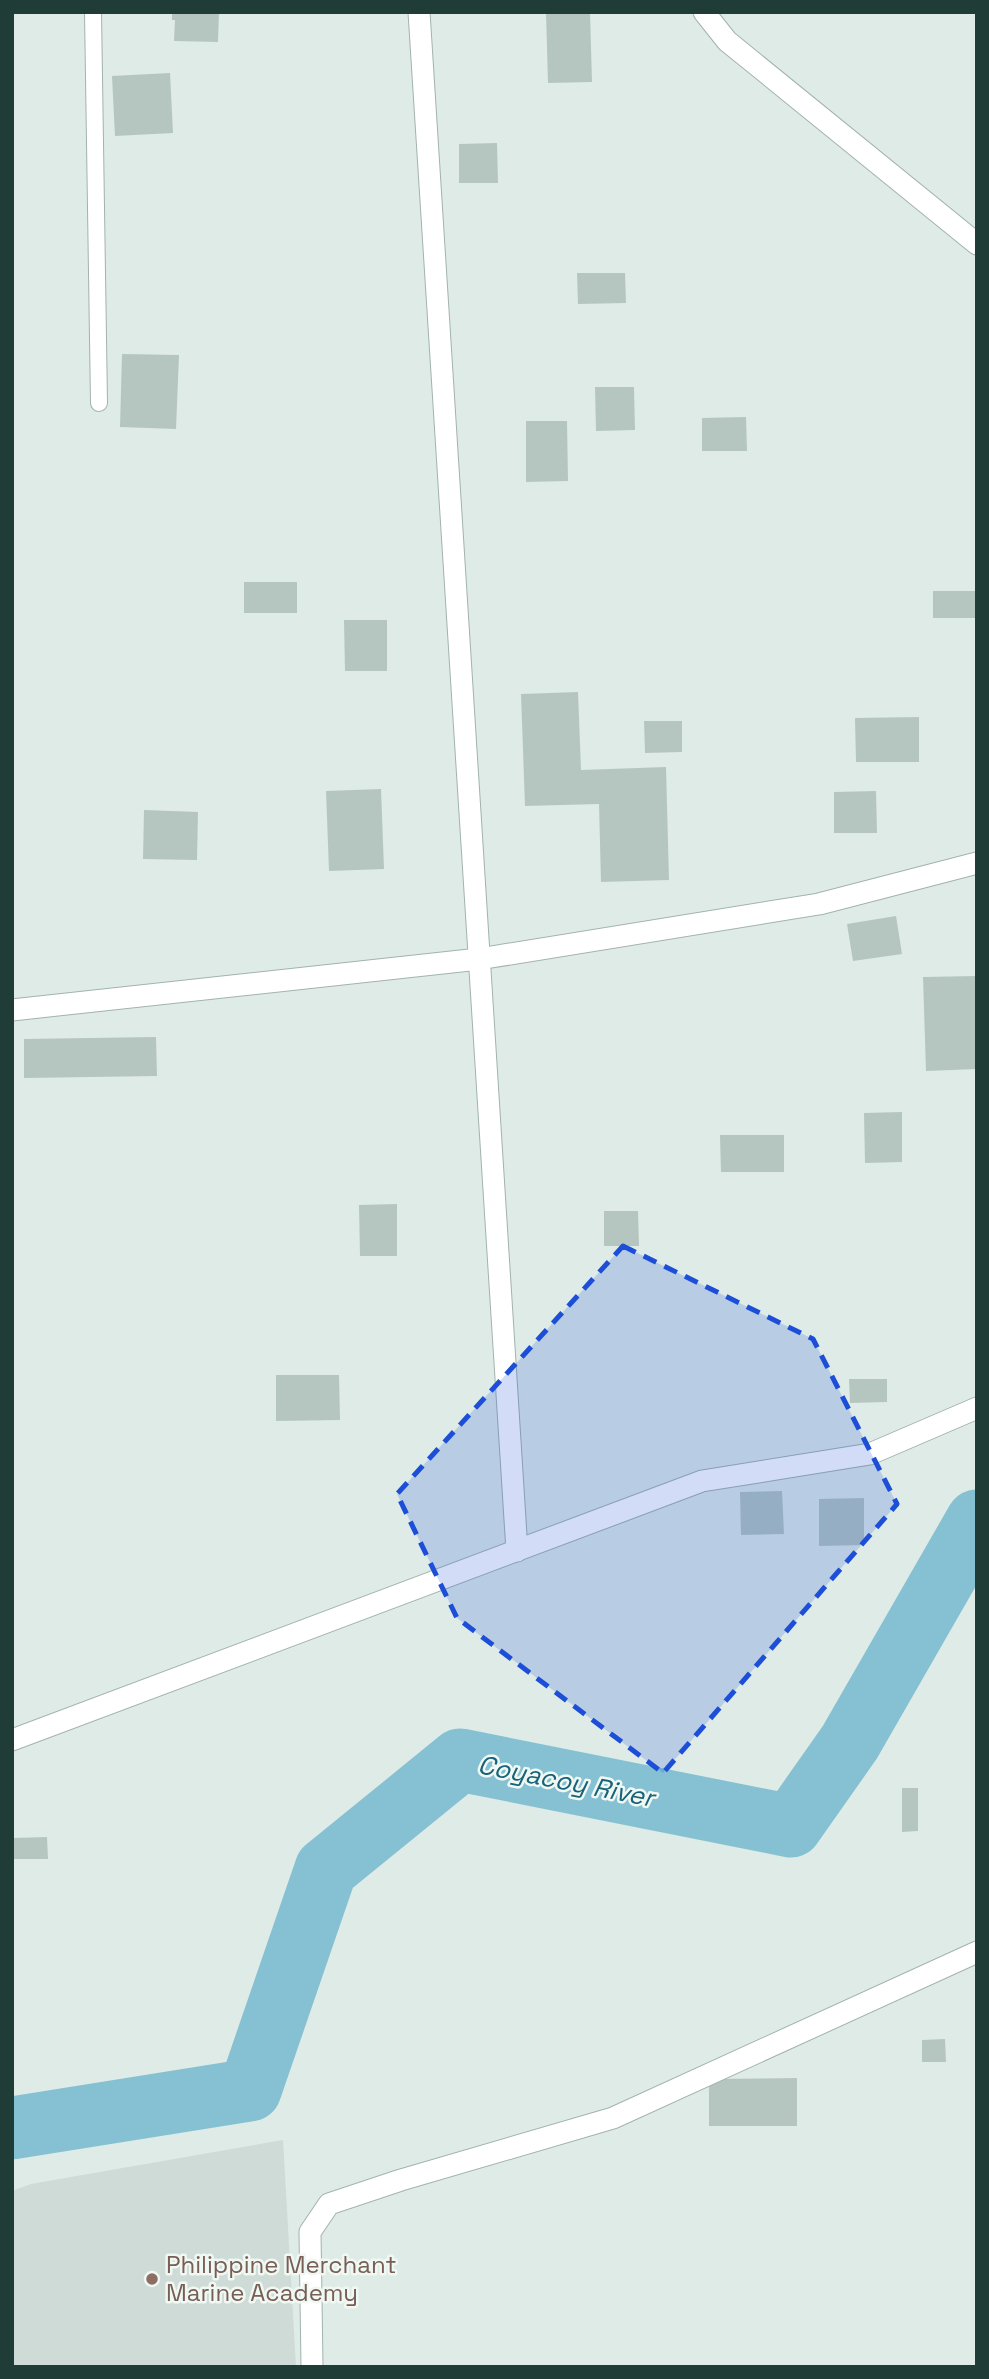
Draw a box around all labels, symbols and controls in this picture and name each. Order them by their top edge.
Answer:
water label: Coyacoy River [475,1747,660,1815]
place label: Philippine Merchant Marine Academy [166,2249,397,2308]
marker: Philippine Merchant Marine Academy [144,2271,160,2287]

